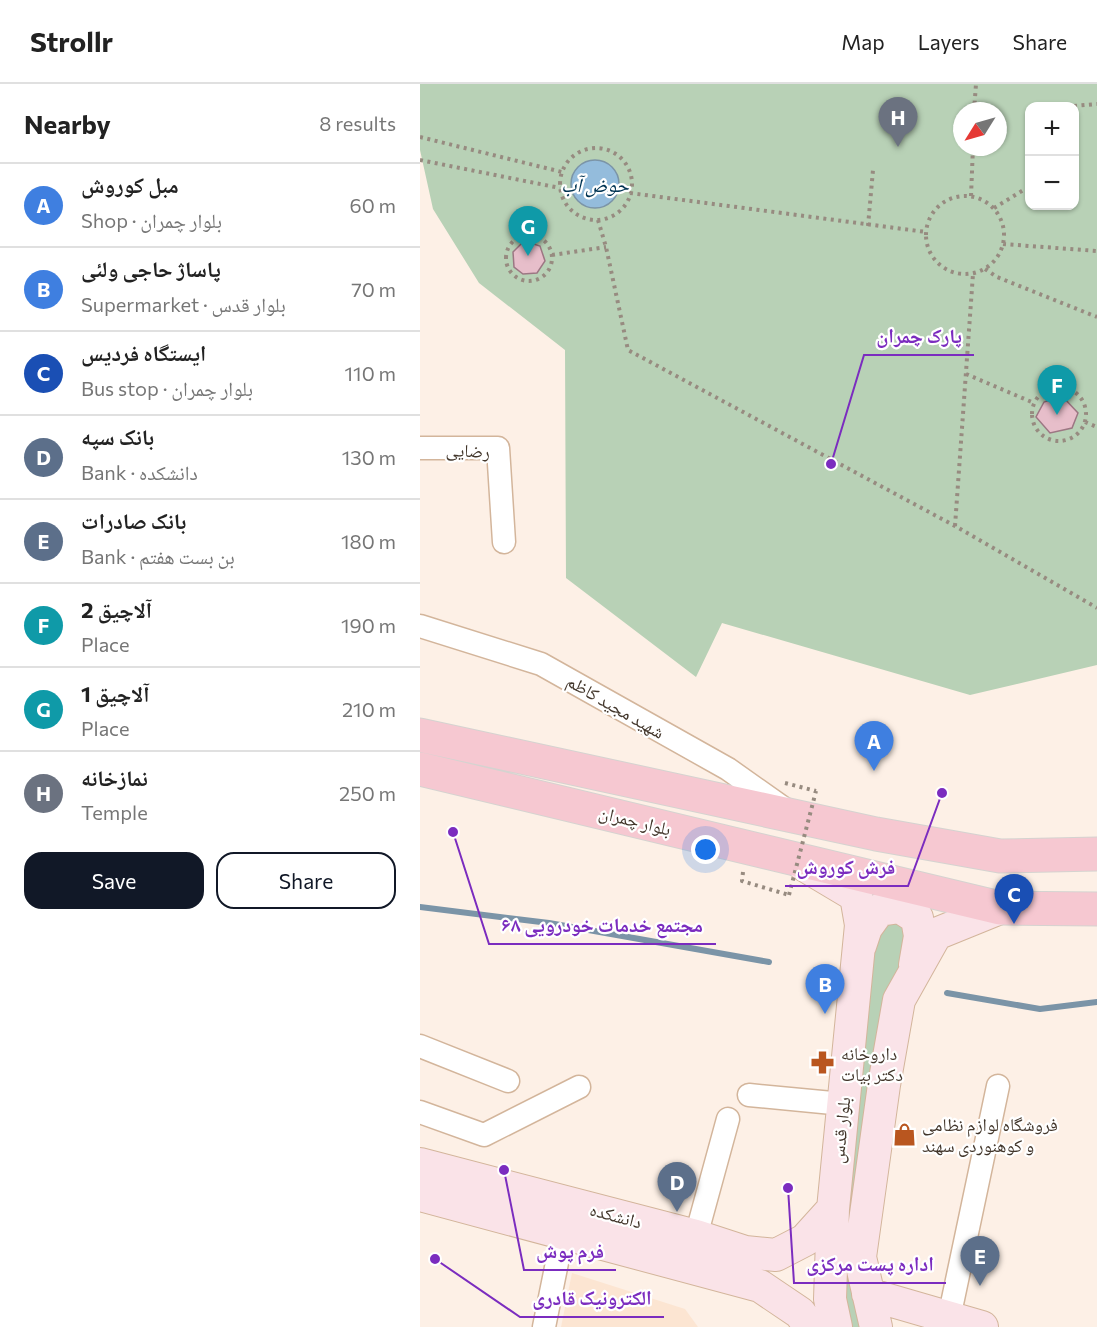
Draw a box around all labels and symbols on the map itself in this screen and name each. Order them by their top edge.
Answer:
pin: H [878,98,918,147]
north arrow [953,102,1007,156]
water label: حوض آب [561,172,629,198]
pin: G [508,206,548,256]
callout: پارک چمران [864,317,974,355]
text: پارک چمران [876,323,962,348]
pin: F [1038,366,1076,415]
street label: رضایی [445,438,491,463]
street label: شهید مجید کاظم [562,669,669,745]
pin: A [854,722,894,771]
street label: بلوار چمران [596,800,673,841]
your location [691,835,720,864]
callout: فرش کوروش [785,848,908,886]
text: فرش کوروش [797,854,895,879]
pin: C [994,874,1034,924]
callout: مجتمع خدمات خودرویی ۶۸ [489,906,716,944]
text: مجتمع خدمات خودرویی ۶۸ [501,912,703,939]
pin: B [806,964,844,1014]
place label: داروخانه دکتر بیات [841,1042,903,1086]
pharmacy icon: داروخانه دکتر بیات [810,1050,836,1076]
street label: بلوار قدس [826,1096,855,1164]
place label: فروشگاه لوازم نظامی و کوهنوردی سهند [922,1113,1058,1157]
shop icon: فروشگاه لوازم نظامی و کوهنوردی سهند [891,1121,917,1147]
pin: D [658,1162,696,1212]
street label: دانشکده [588,1198,644,1232]
callout: فرم پوش [524,1232,616,1270]
pin: E [960,1236,1000,1286]
text: فرم پوش [536,1238,604,1265]
callout: اداره پست مرکزی [794,1245,946,1283]
text: اداره پست مرکزی [806,1251,934,1276]
callout: الکترونیک قادری [520,1279,664,1317]
text: الکترونیک قادری [532,1285,652,1310]

